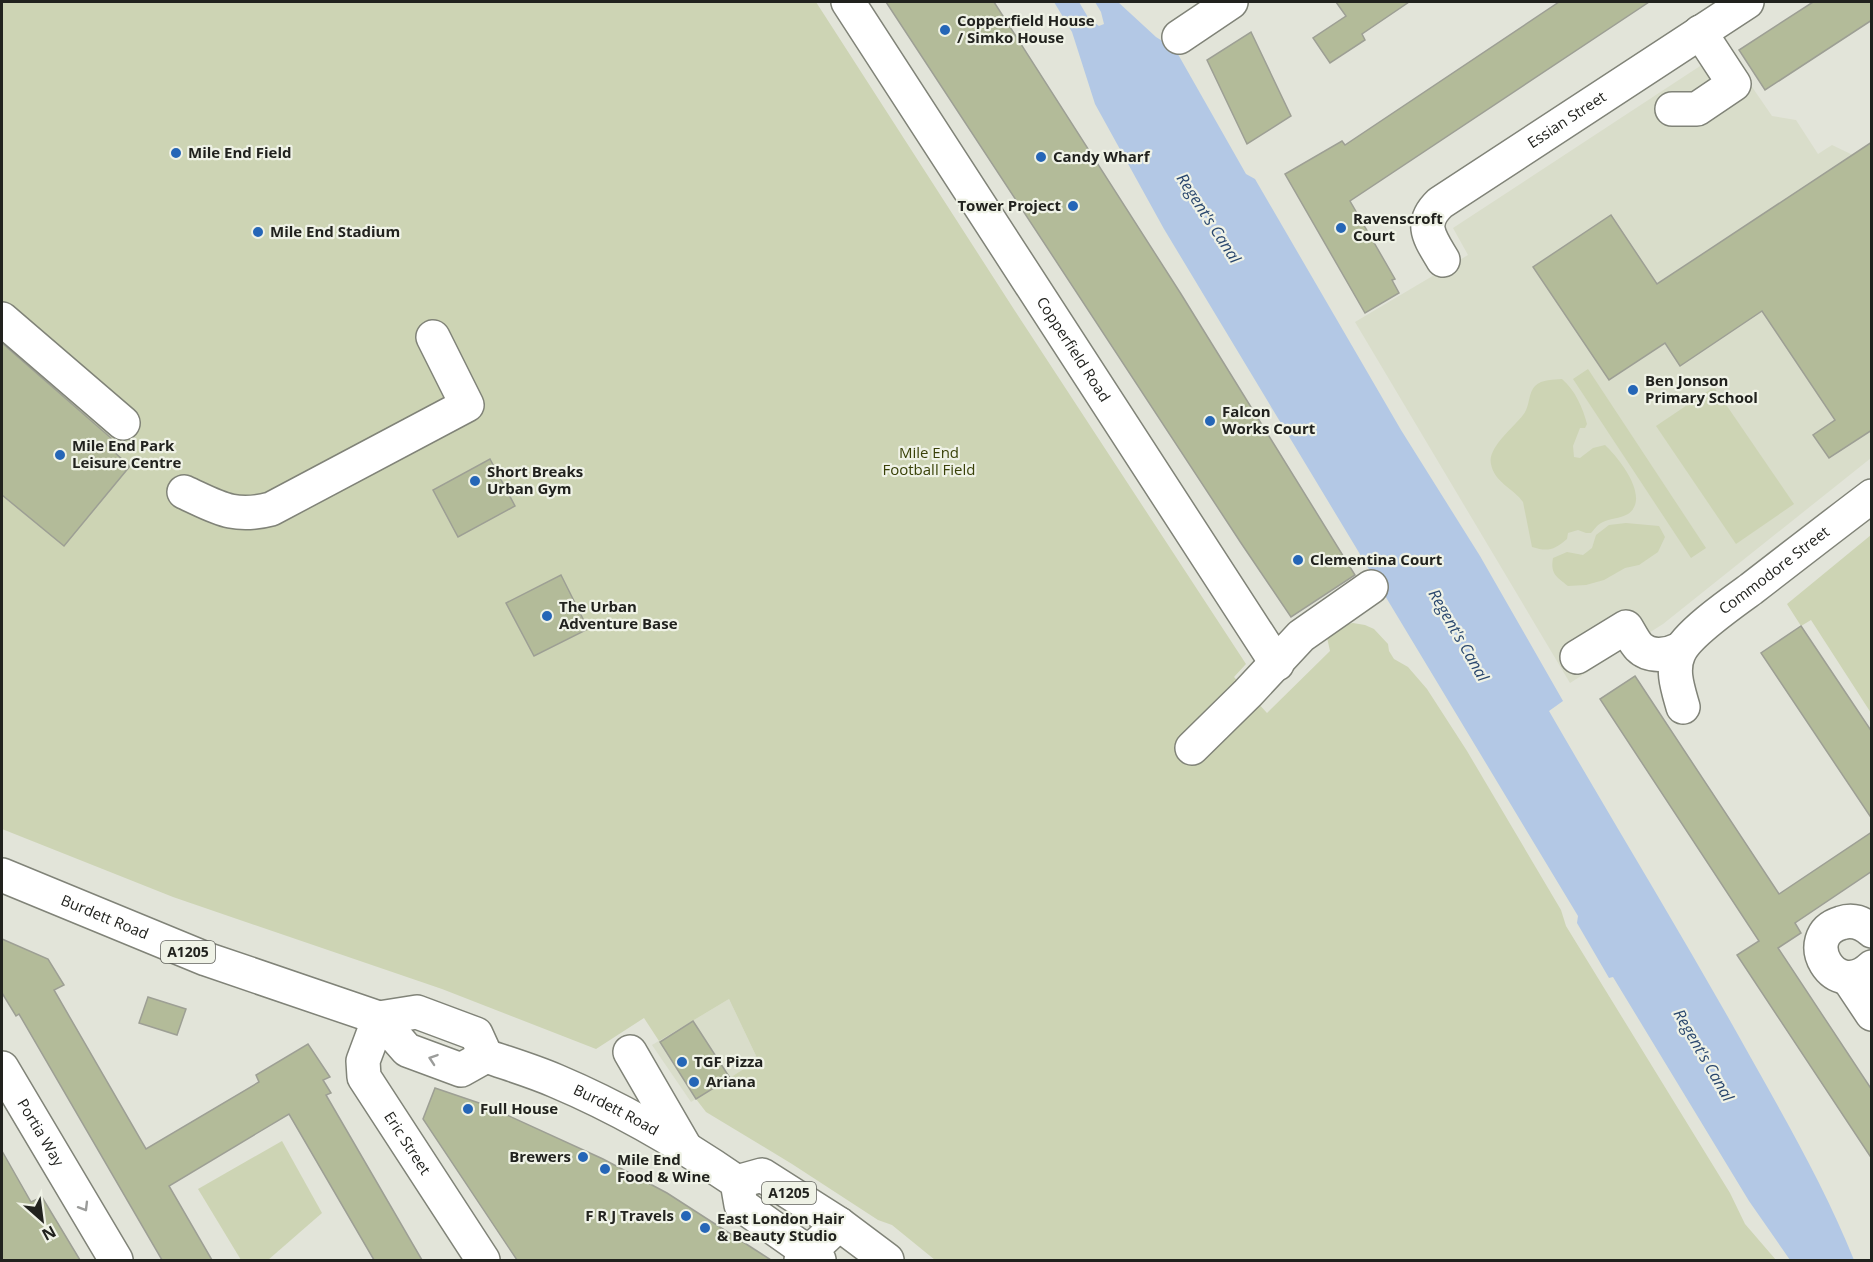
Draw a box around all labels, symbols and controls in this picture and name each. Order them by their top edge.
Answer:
place label: Copperfield House / Simko House [957,10,1095,47]
marker: Copperfield House / Simko House [938,23,952,37]
street label: Essian Street [1523,86,1609,152]
place label: Mile End Field [188,142,291,162]
marker: Mile End Field [169,146,183,160]
place label: Candy Wharf [1053,146,1151,166]
marker: Candy Wharf [1034,150,1048,164]
water label: Regent's Canal [1172,169,1247,268]
place label: Tower Project [957,195,1061,215]
marker: Tower Project [1066,199,1080,213]
place label: Ravenscroft Court [1353,208,1443,245]
place label: Mile End Stadium [270,221,400,241]
marker: Ravenscroft Court [1334,221,1348,235]
marker: Mile End Stadium [251,225,265,239]
street label: Copperfield Road [1033,292,1115,405]
place label: Ben Jonson Primary School [1645,370,1758,407]
marker: Ben Jonson Primary School [1626,383,1640,397]
place label: Falcon Works Court [1222,401,1316,438]
marker: Falcon Works Court [1203,414,1217,428]
place label: Mile End Park Leisure Centre [72,435,181,472]
park label: Mile End Football Field [882,442,976,479]
marker: Mile End Park Leisure Centre [53,448,67,462]
place label: Short Breaks Urban Gym [487,461,583,498]
marker: Short Breaks Urban Gym [468,474,482,488]
street label: Commodore Street [1714,521,1833,618]
place label: Clementina Court [1310,549,1443,569]
marker: Clementina Court [1291,553,1305,567]
water label: Regent's Canal [1424,585,1495,686]
place label: The Urban Adventure Base [559,596,678,633]
marker: The Urban Adventure Base [540,609,554,623]
street label: Burdett Road [58,889,152,943]
road number: A1205 [161,941,215,963]
water label: Regent's Canal [1669,1005,1740,1106]
place label: TGF Pizza [694,1051,763,1071]
one-way arrow [428,1054,439,1067]
marker: TGF Pizza [675,1055,689,1069]
place label: Ariana [706,1071,756,1091]
marker: Ariana [687,1075,701,1089]
street label: Burdett Road [571,1079,663,1139]
street label: Portia Way [13,1094,69,1170]
place label: Full House [480,1098,558,1118]
marker: Full House [461,1102,475,1116]
street label: Eric Street [380,1107,436,1178]
place label: Brewers [509,1146,571,1166]
place label: Mile End Food & Wine [617,1149,710,1186]
marker: Brewers [576,1150,590,1164]
marker: Mile End Food & Wine [598,1162,612,1176]
road number: A1205 [762,1182,816,1204]
north arrow [12,1190,72,1250]
one-way arrow [77,1201,89,1211]
place label: F R J Travels [585,1205,674,1225]
place label: East London Hair & Beauty Studio [717,1208,845,1245]
marker: F R J Travels [679,1209,693,1223]
text: N [38,1220,60,1246]
marker: East London Hair & Beauty Studio [698,1221,712,1235]

